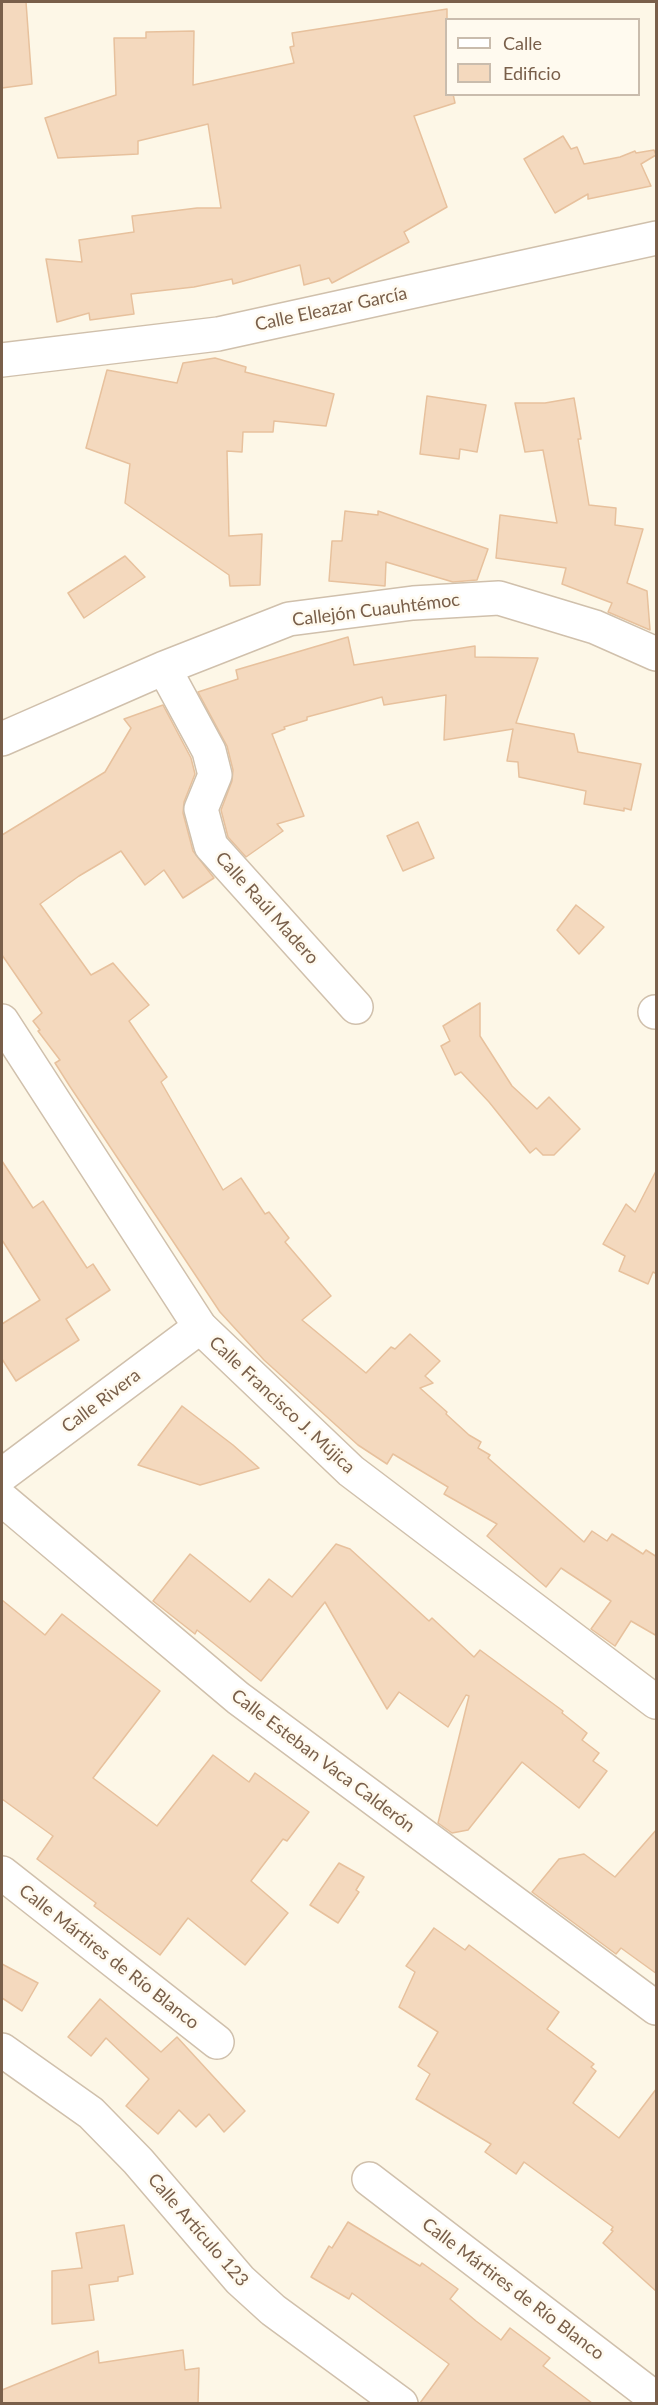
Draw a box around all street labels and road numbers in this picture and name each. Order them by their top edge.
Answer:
street label: Calle Eleazar García [253,282,409,336]
street label: Callejón Cuauhtémoc [291,589,461,631]
street label: Calle Raúl Madero [211,847,323,969]
street label: Calle Francisco J. Mújica [205,1332,359,1478]
street label: Calle Rivera [57,1364,145,1438]
street label: Calle Esteban Vaca Calderón [227,1685,419,1837]
street label: Calle Mártires de Río Blanco [15,1880,203,2034]
street label: Calle Artículo 123 [143,2169,253,2291]
street label: Calle Mártires de Río Blanco [418,2213,608,2365]

